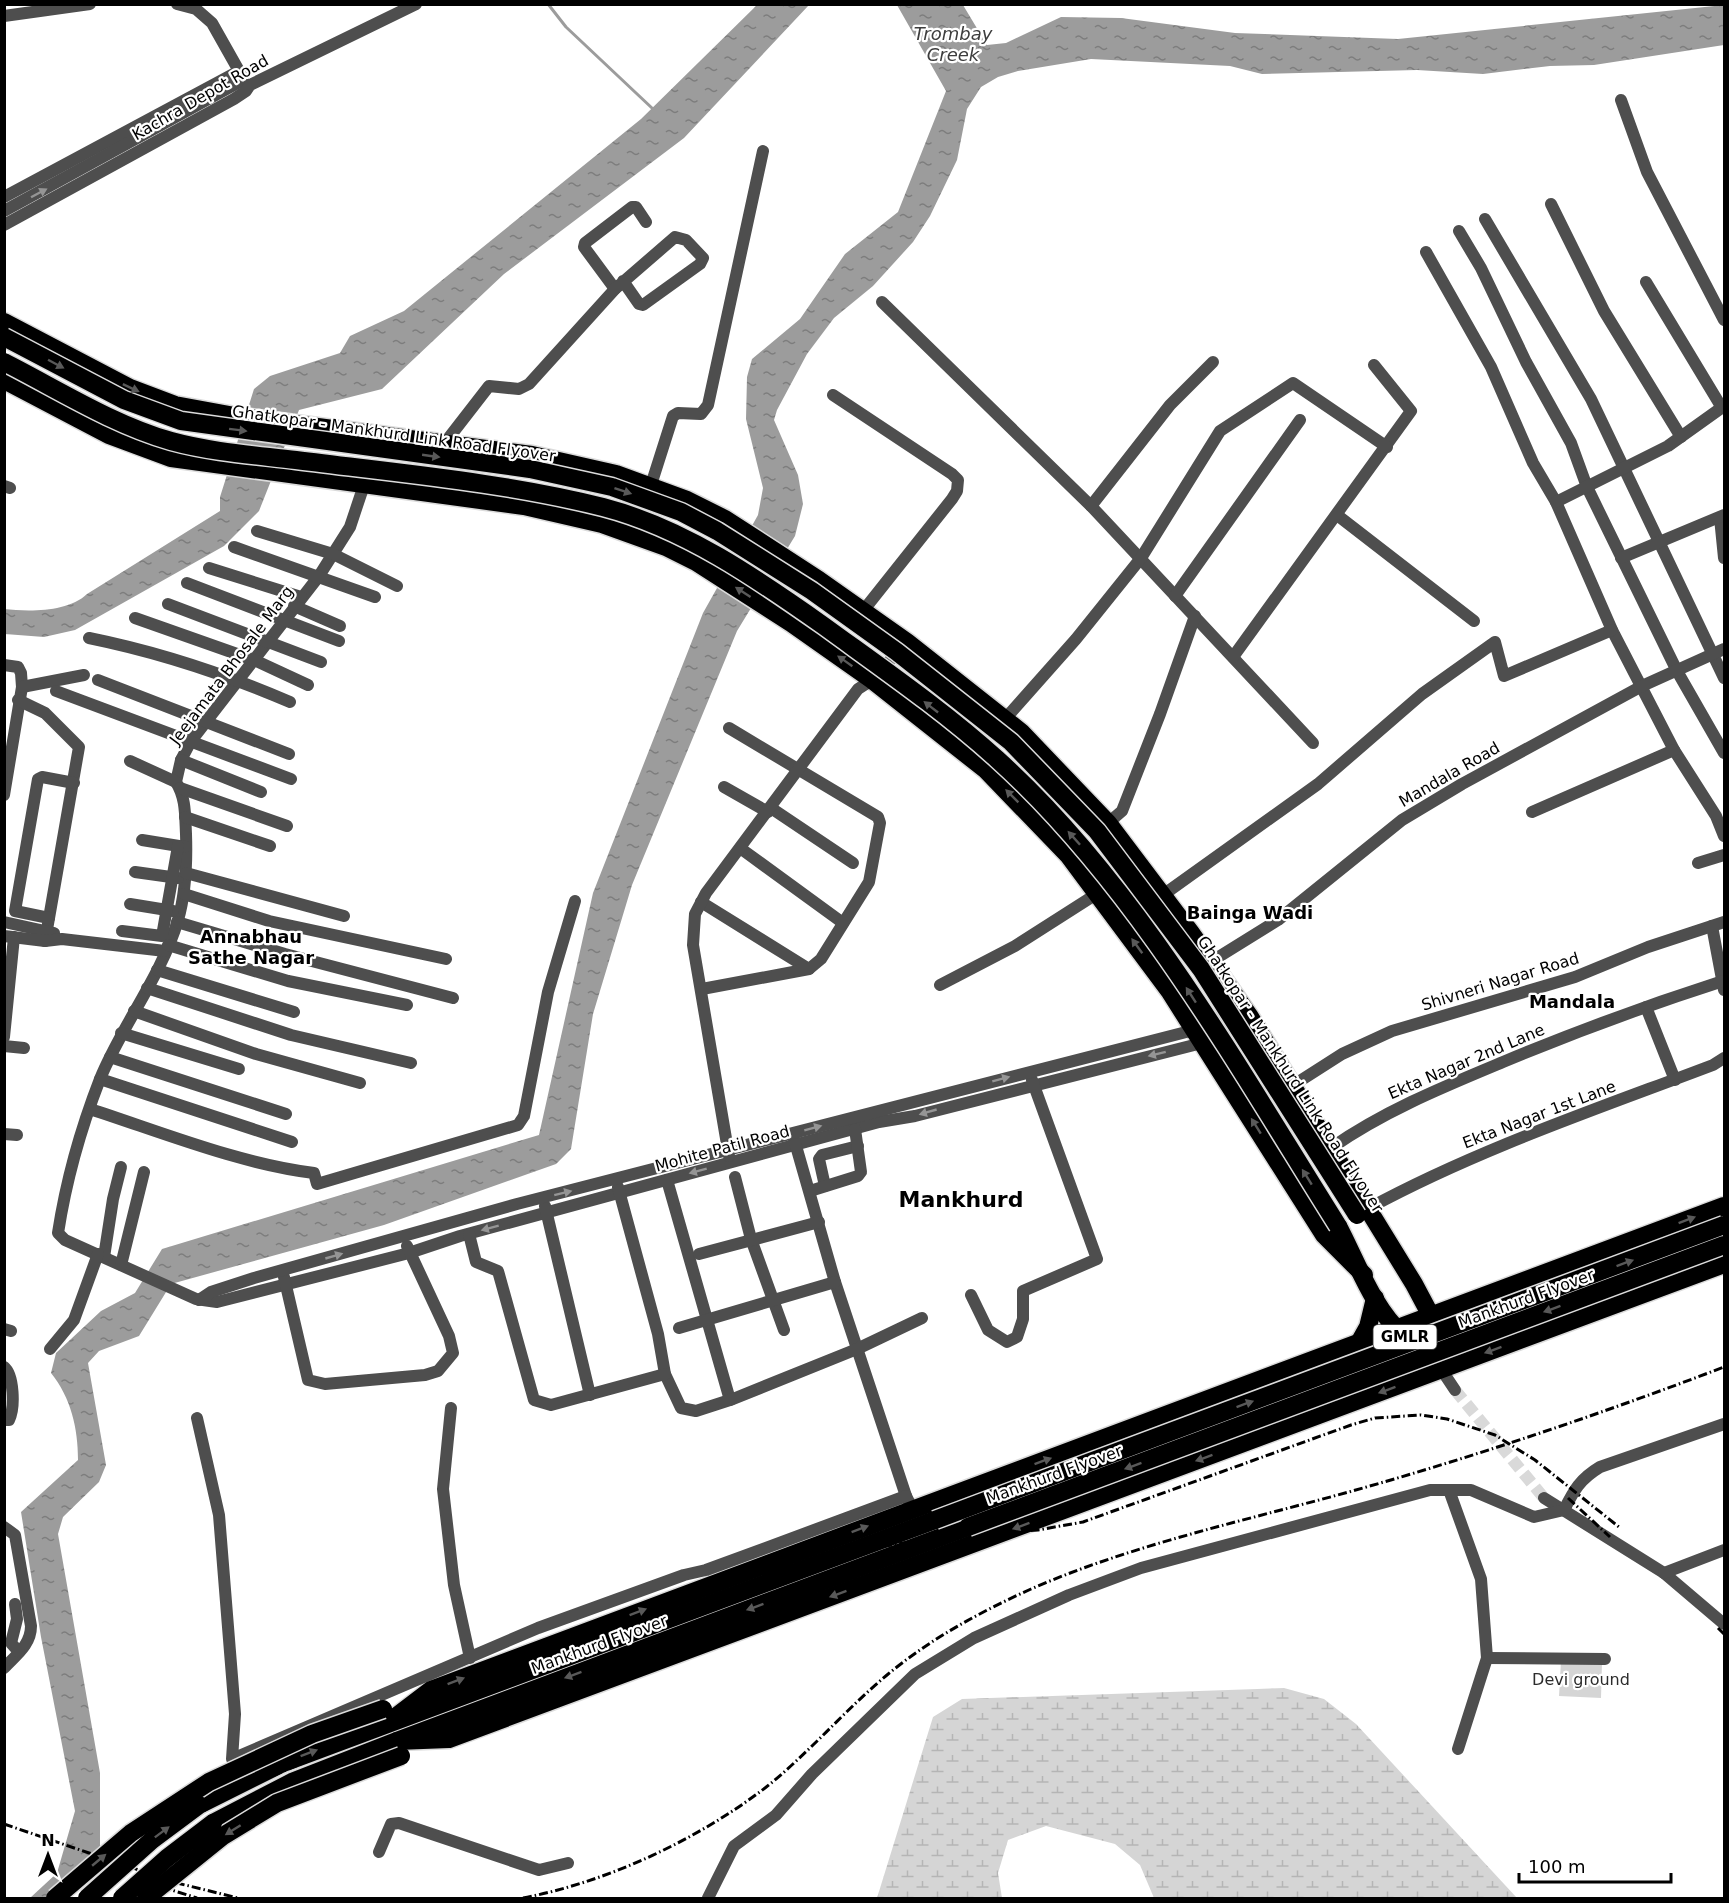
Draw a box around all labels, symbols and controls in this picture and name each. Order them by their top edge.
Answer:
water label: Trombay Creek [914,23,993,65]
street label: Kachra Depot Road [129,51,272,144]
one-way arrow [31,188,48,198]
one-way arrow [48,360,65,369]
one-way arrow [122,383,139,392]
street label: Ghatkopar - Mankhurd Link Road Flyover [231,401,557,466]
one-way arrow [228,426,247,435]
one-way arrow [422,451,441,460]
one-way arrow [614,486,632,496]
street label: Jeejamata Bhosale Marg [165,582,297,749]
one-way arrow [735,587,752,598]
one-way arrow [837,655,853,667]
one-way arrow [924,701,939,713]
street label: Mandala Road [1395,738,1503,811]
one-way arrow [1006,790,1020,804]
one-way arrow [1067,831,1081,846]
district label: Bainga Wadi [1187,902,1313,923]
district label: Annabhau Sathe Nagar [188,926,314,968]
street label: Ghatkopar - Mankhurd Link Road Flyover [1194,932,1388,1217]
one-way arrow [1131,939,1143,955]
street label: Shivneri Nagar Road [1419,948,1581,1015]
one-way arrow [1185,987,1197,1003]
district label: Mandala [1529,991,1615,1012]
street label: Ekta Nagar 2nd Lane [1385,1020,1547,1103]
one-way arrow [1148,1050,1167,1060]
one-way arrow [992,1074,1010,1084]
street label: Ekta Nagar 1st Lane [1460,1076,1618,1152]
one-way arrow [918,1108,936,1117]
one-way arrow [1251,1118,1262,1134]
street label: Mohite Patil Road [653,1121,791,1176]
one-way arrow [803,1123,822,1133]
one-way arrow [689,1167,707,1177]
one-way arrow [1302,1169,1313,1185]
one-way arrow [554,1187,572,1197]
district label: Mankhurd [899,1187,1023,1212]
one-way arrow [1678,1215,1696,1225]
one-way arrow [481,1224,499,1233]
one-way arrow [325,1251,343,1260]
one-way arrow [1616,1257,1634,1267]
street label: Mankhurd Flyover [1455,1265,1597,1332]
one-way arrow [1542,1305,1560,1315]
road number: GMLR [1374,1325,1436,1349]
one-way arrow [1483,1346,1501,1356]
one-way arrow [1377,1385,1395,1395]
one-way arrow [1236,1399,1254,1409]
street label: Mankhurd Flyover [983,1441,1125,1508]
one-way arrow [1195,1453,1213,1463]
one-way arrow [1034,1456,1052,1465]
one-way arrow [1124,1461,1142,1471]
one-way arrow [1012,1522,1030,1531]
one-way arrow [851,1524,869,1534]
one-way arrow [829,1589,847,1599]
one-way arrow [746,1602,764,1612]
one-way arrow [629,1607,647,1617]
street label: Mankhurd Flyover [528,1611,670,1678]
one-way arrow [564,1670,582,1680]
park label: Devi ground [1532,1670,1630,1689]
one-way arrow [447,1675,465,1685]
one-way arrow [300,1747,318,1757]
one-way arrow [225,1824,241,1835]
north arrow [18,1825,78,1885]
one-way arrow [155,1827,170,1839]
text: N [41,1831,55,1850]
scale bar [1519,1846,1670,1884]
one-way arrow [91,1854,106,1867]
text: 100 m [1528,1856,1586,1877]

